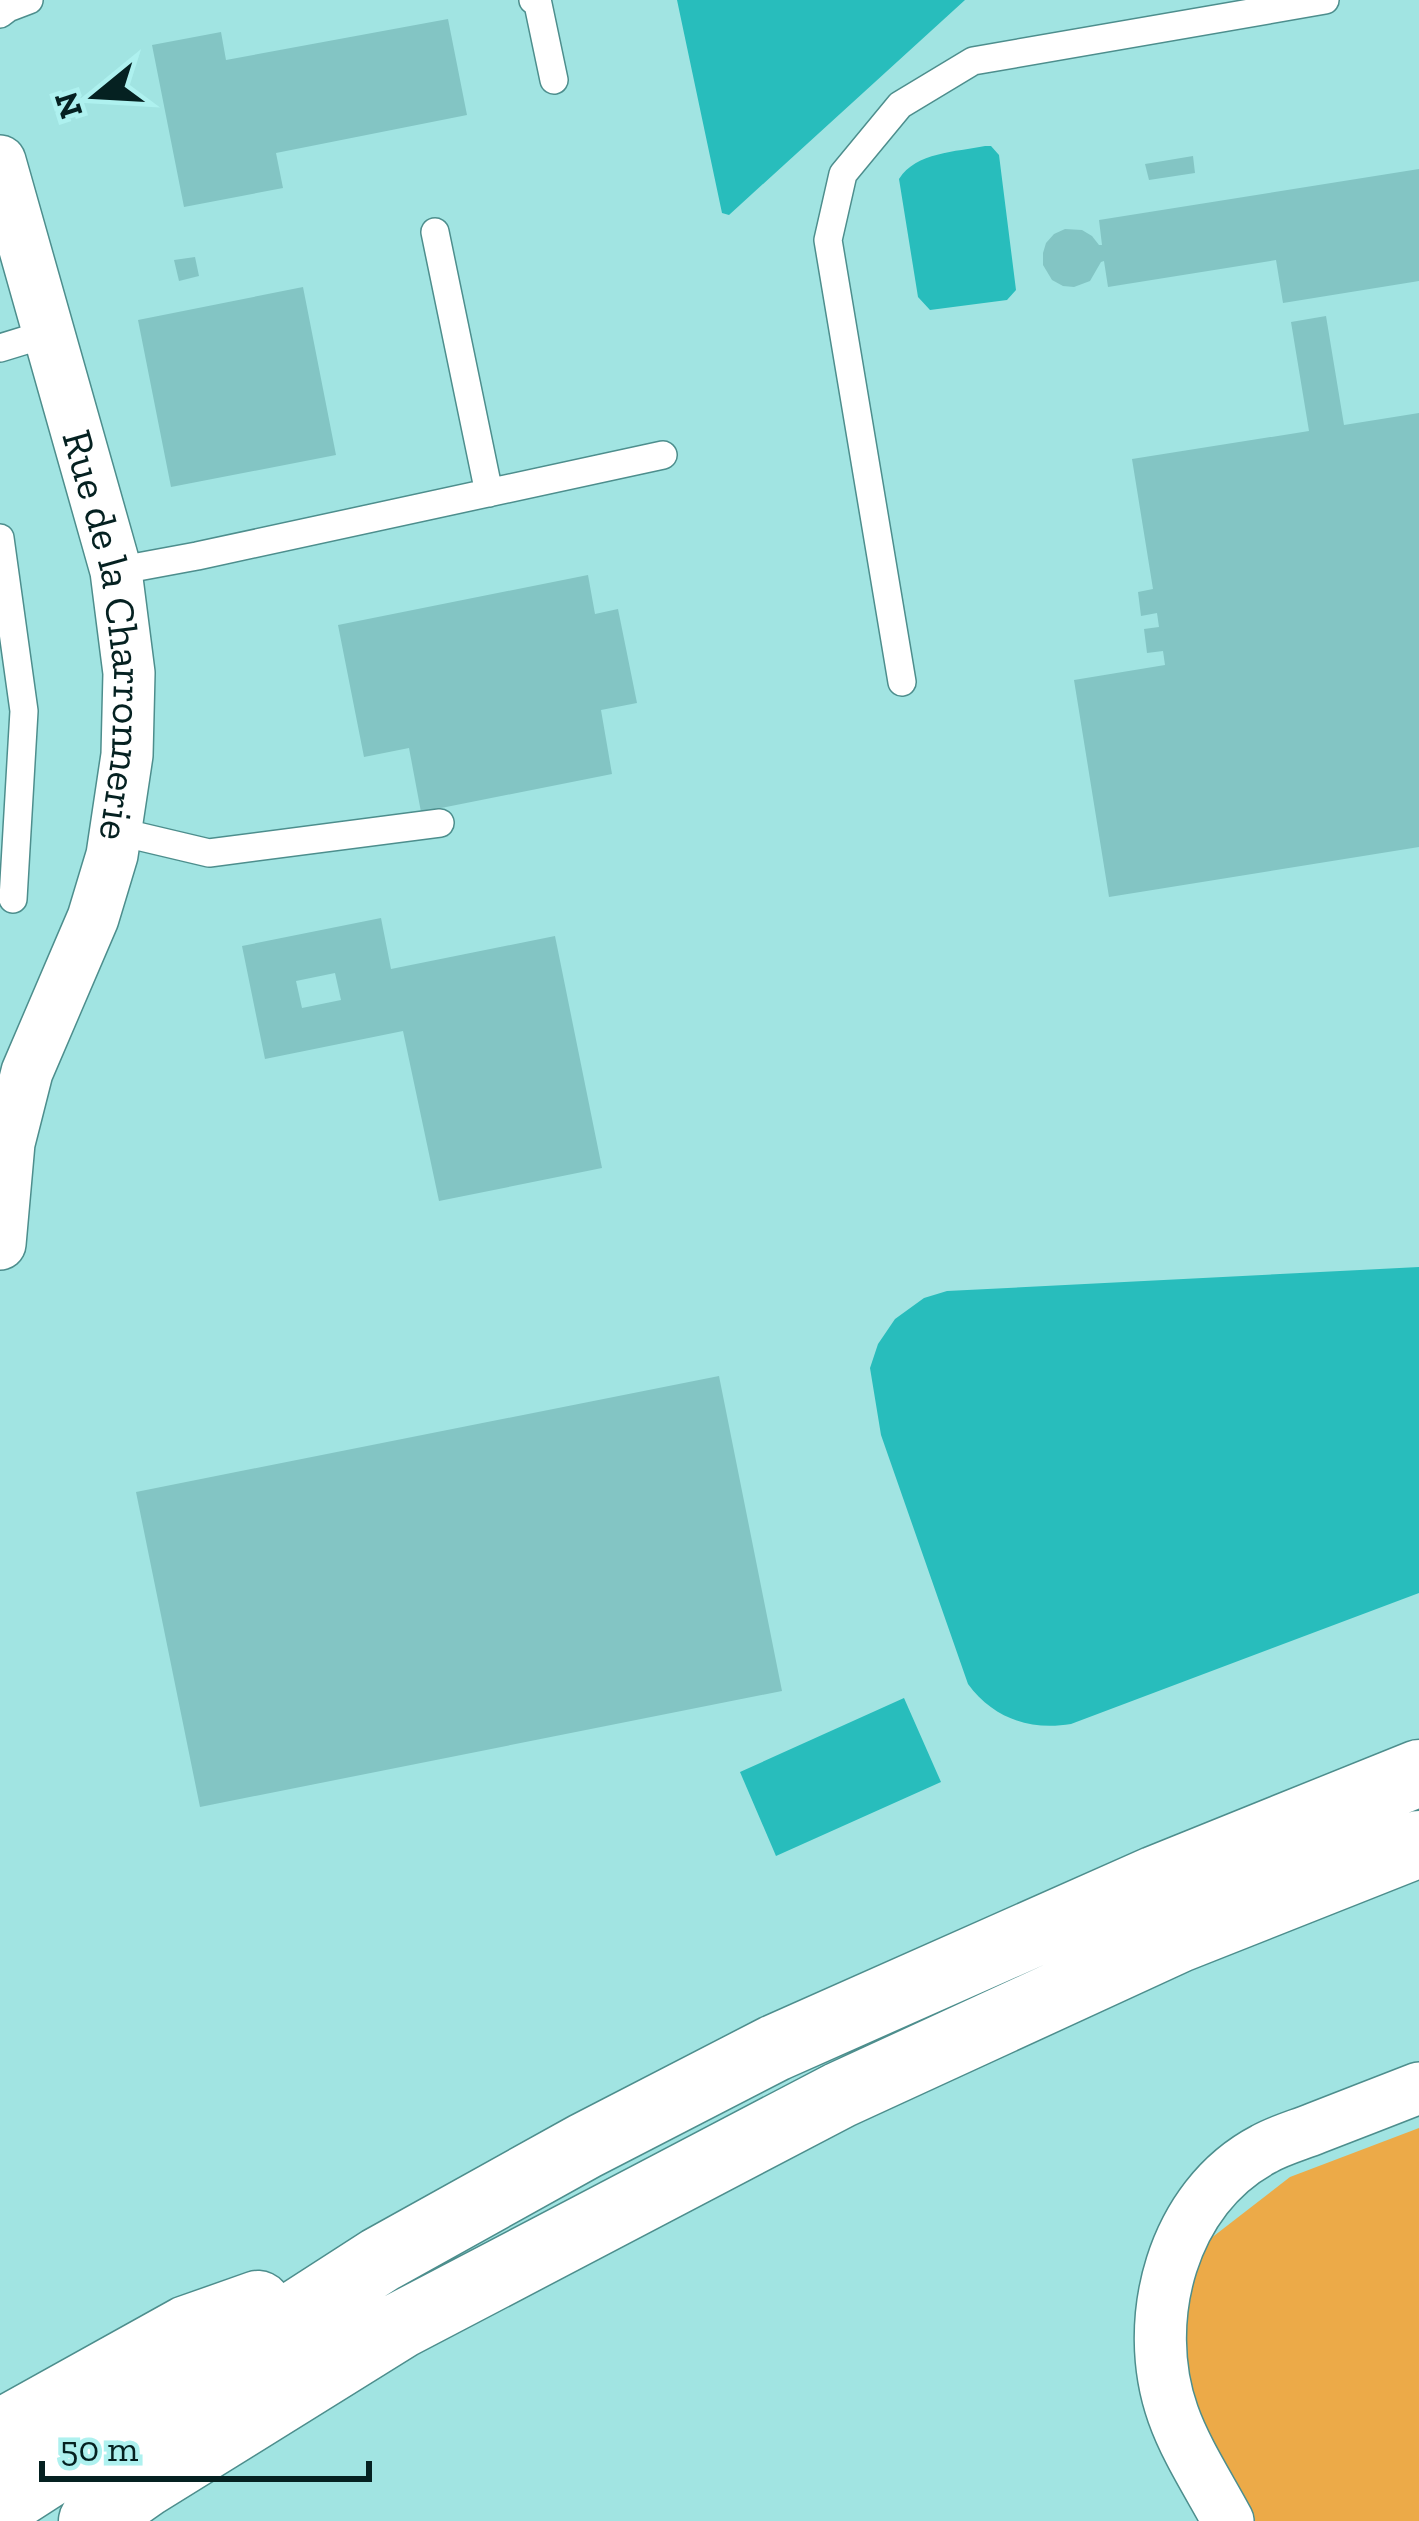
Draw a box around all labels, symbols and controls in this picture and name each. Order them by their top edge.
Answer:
north arrow [36,36,156,156]
text: N [46,87,90,123]
street label: Rue de la Charronnerie [51,424,154,844]
scale bar [42,2407,369,2481]
text: 50 m [60,2427,138,2470]

